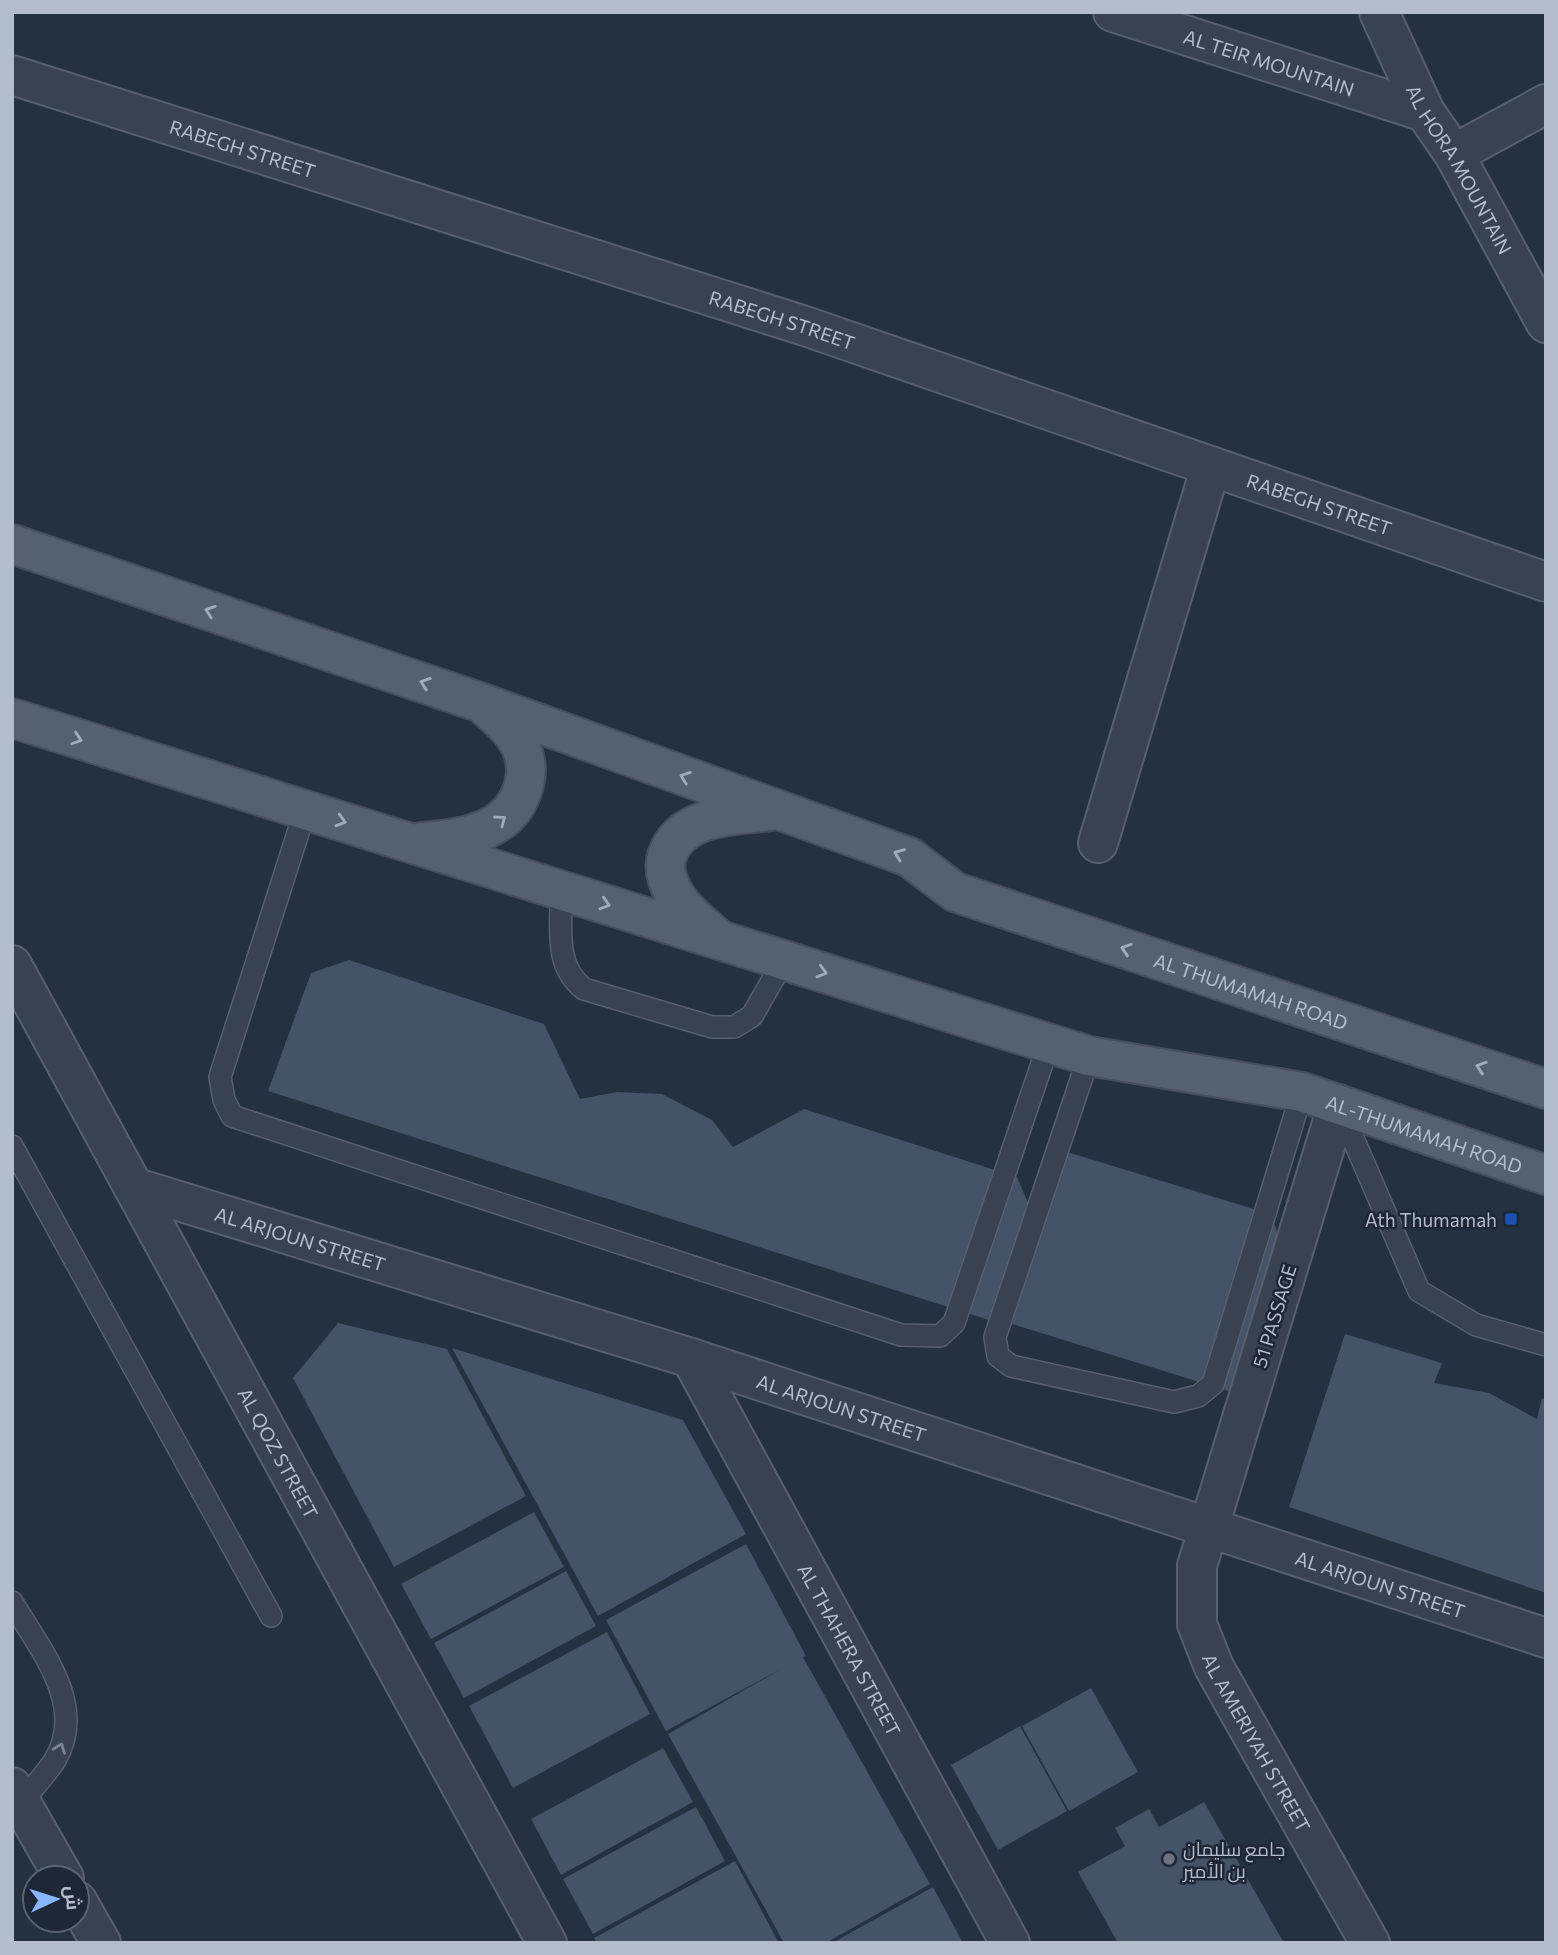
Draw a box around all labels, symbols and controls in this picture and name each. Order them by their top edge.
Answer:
street label: AL TEIR MOUNTAIN [1181,24,1357,100]
street label: AL HORA MOUNTAIN [1402,81,1518,258]
street label: RABEGH STREET [167,114,319,182]
street label: RABEGH STREET [706,285,858,354]
street label: RABEGH STREET [1244,468,1395,539]
one-way arrow [204,604,216,619]
one-way arrow [420,677,432,692]
one-way arrow [71,731,83,746]
one-way arrow [680,771,692,785]
one-way arrow [335,813,347,828]
one-way arrow [494,816,506,828]
one-way arrow [894,848,906,862]
one-way arrow [598,896,610,911]
one-way arrow [1120,943,1132,957]
street label: AL THUMAMAH ROAD [1151,948,1351,1034]
one-way arrow [815,964,828,978]
one-way arrow [1475,1061,1488,1075]
street label: AL-THUMAMAH ROAD [1323,1090,1526,1178]
street label: AL ARJOUN STREET [212,1201,388,1275]
place label: Ath Thumamah [1365,1208,1497,1231]
marker: Ath Thumamah [1503,1211,1519,1227]
street label: 51 PASSAGE [1247,1262,1301,1370]
street label: AL ARJOUN STREET [754,1369,929,1446]
street label: AL QOZ STREET [234,1383,324,1522]
street label: AL ARJOUN STREET [1293,1545,1468,1622]
street label: AL THAHERA STREET [794,1559,906,1740]
street label: AL AMERIYAH STREET [1198,1650,1316,1835]
one-way arrow [52,1742,66,1754]
place label: جامع سليمان بن الأمير [1182,1837,1285,1883]
marker: جامع سليمان بن الأمير [1161,1851,1177,1867]
north arrow [21,1864,91,1934]
text: ش [60,1885,86,1911]

